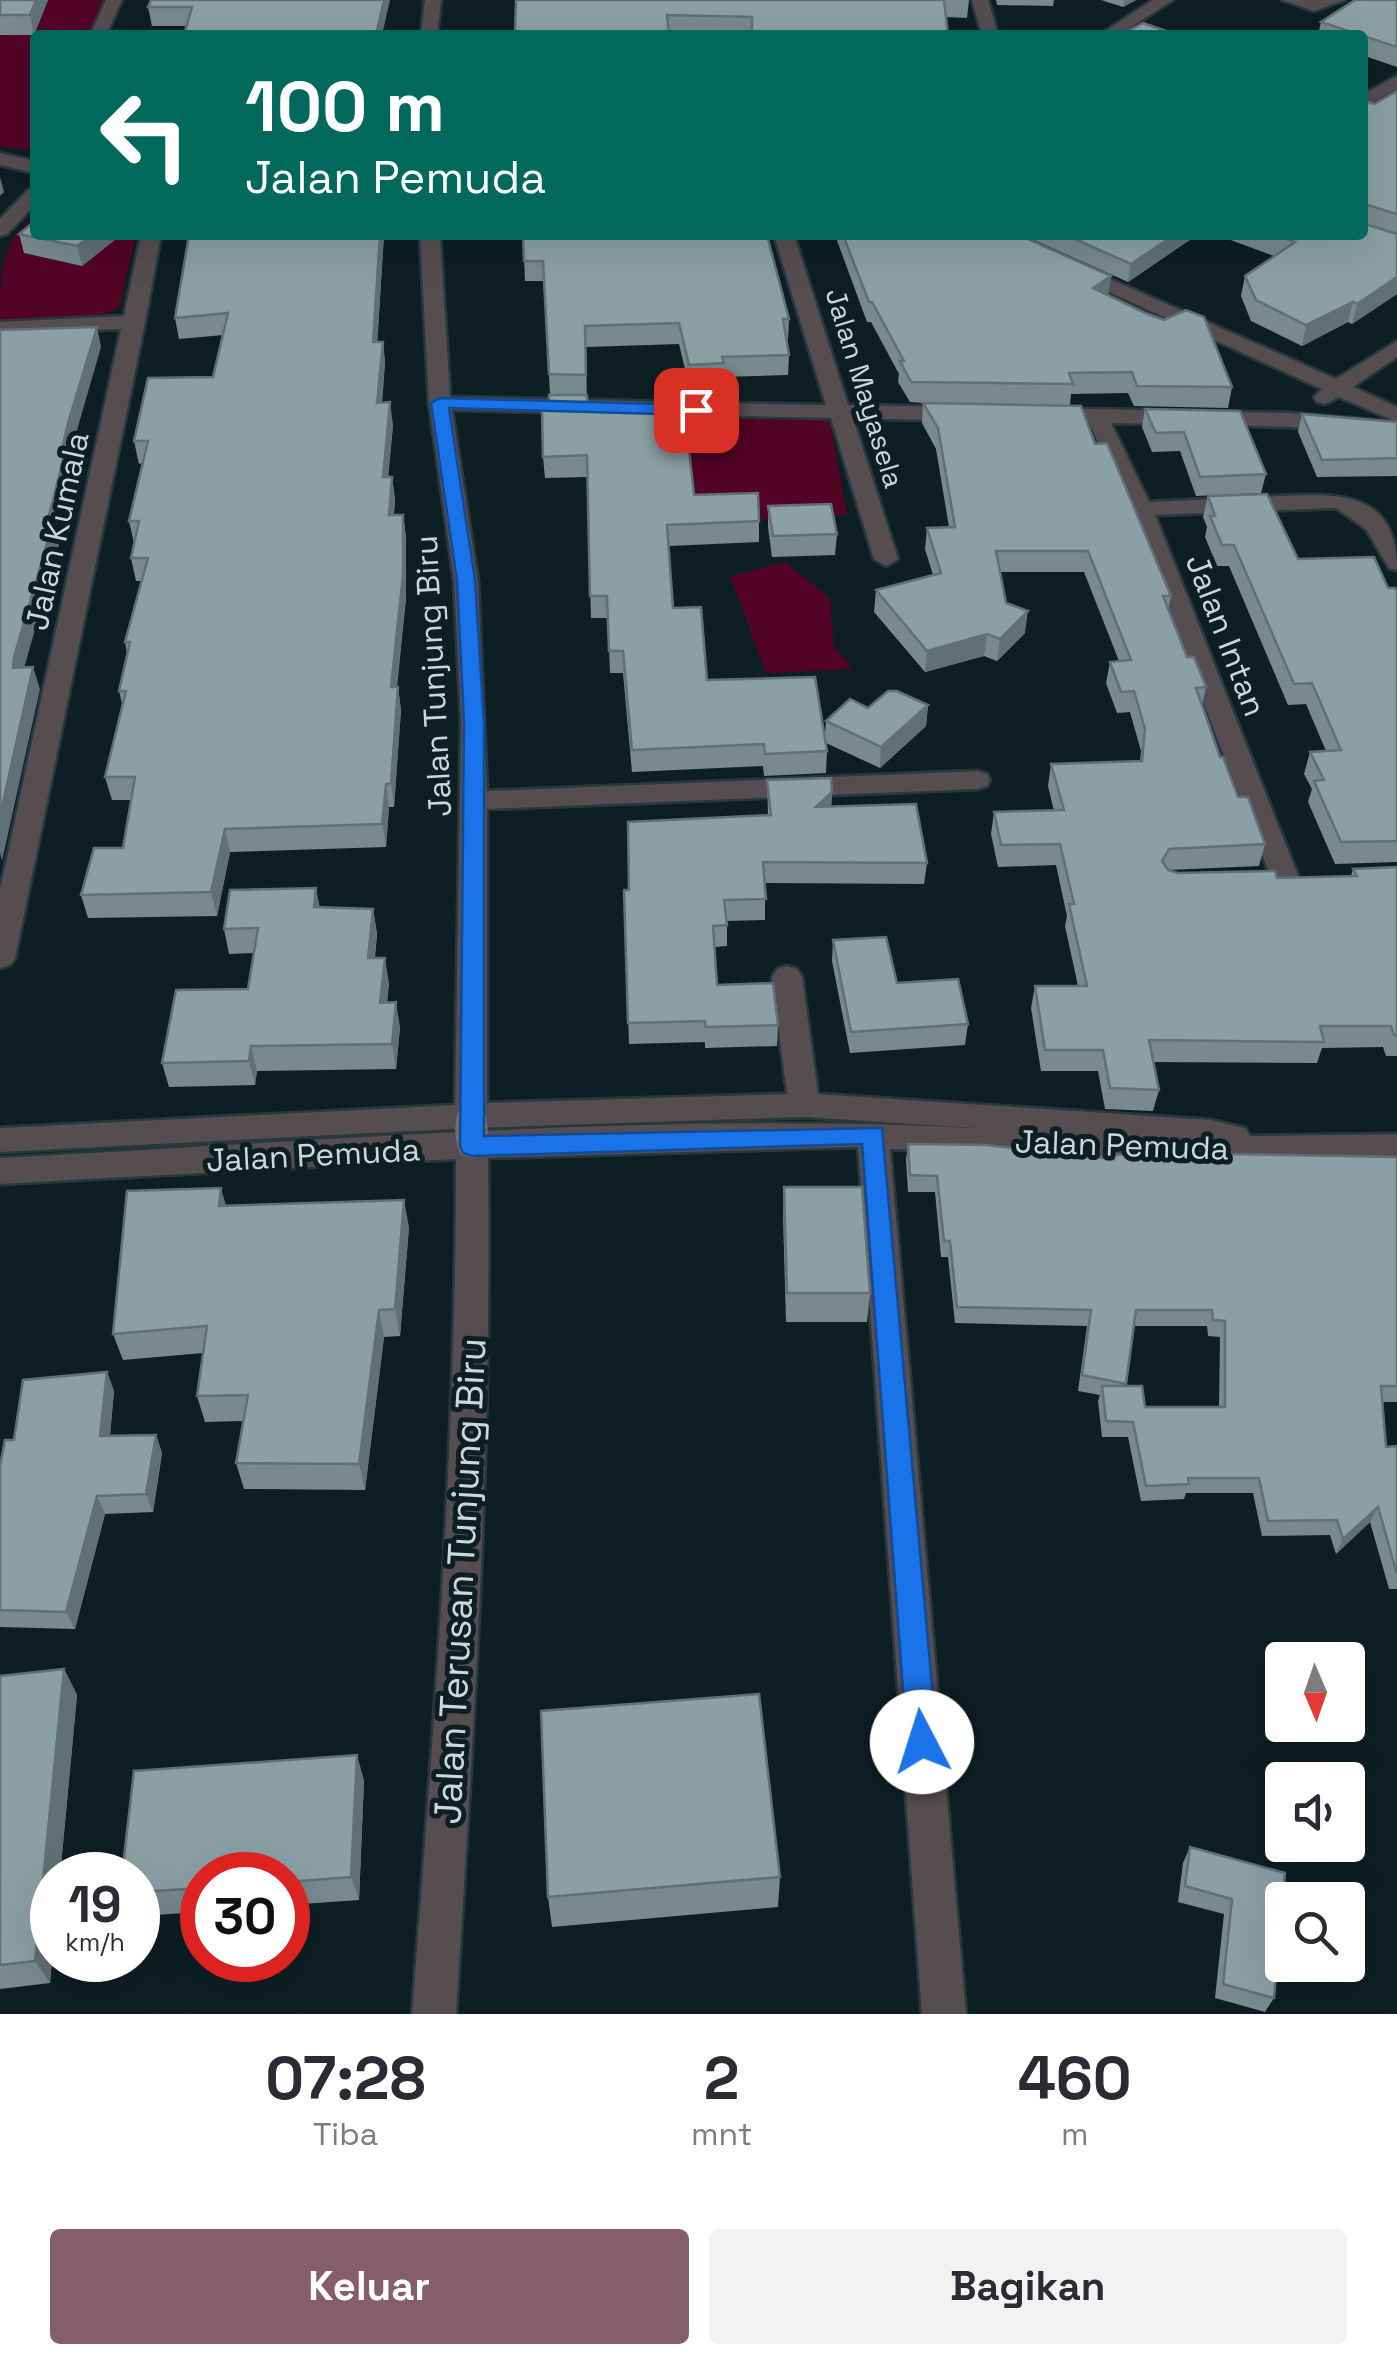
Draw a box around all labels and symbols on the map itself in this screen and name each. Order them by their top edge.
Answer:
street label: Jalan Mayasela [818,284,912,492]
pin [654,368,739,453]
street label: Jalan Kumala [16,428,98,634]
street label: Jalan Tunjung Biru [406,534,460,818]
street label: Jalan Intan [1177,548,1275,722]
street label: Jalan Pemuda [1014,1121,1230,1169]
street label: Jalan Pemuda [205,1129,421,1181]
street label: Jalan Terusan Tunjung Biru [423,1336,497,1826]
north arrow [1265,1642,1365,1742]
position arrow [870,1690,974,1794]
speed limit sign: 30 [180,1852,310,1982]

